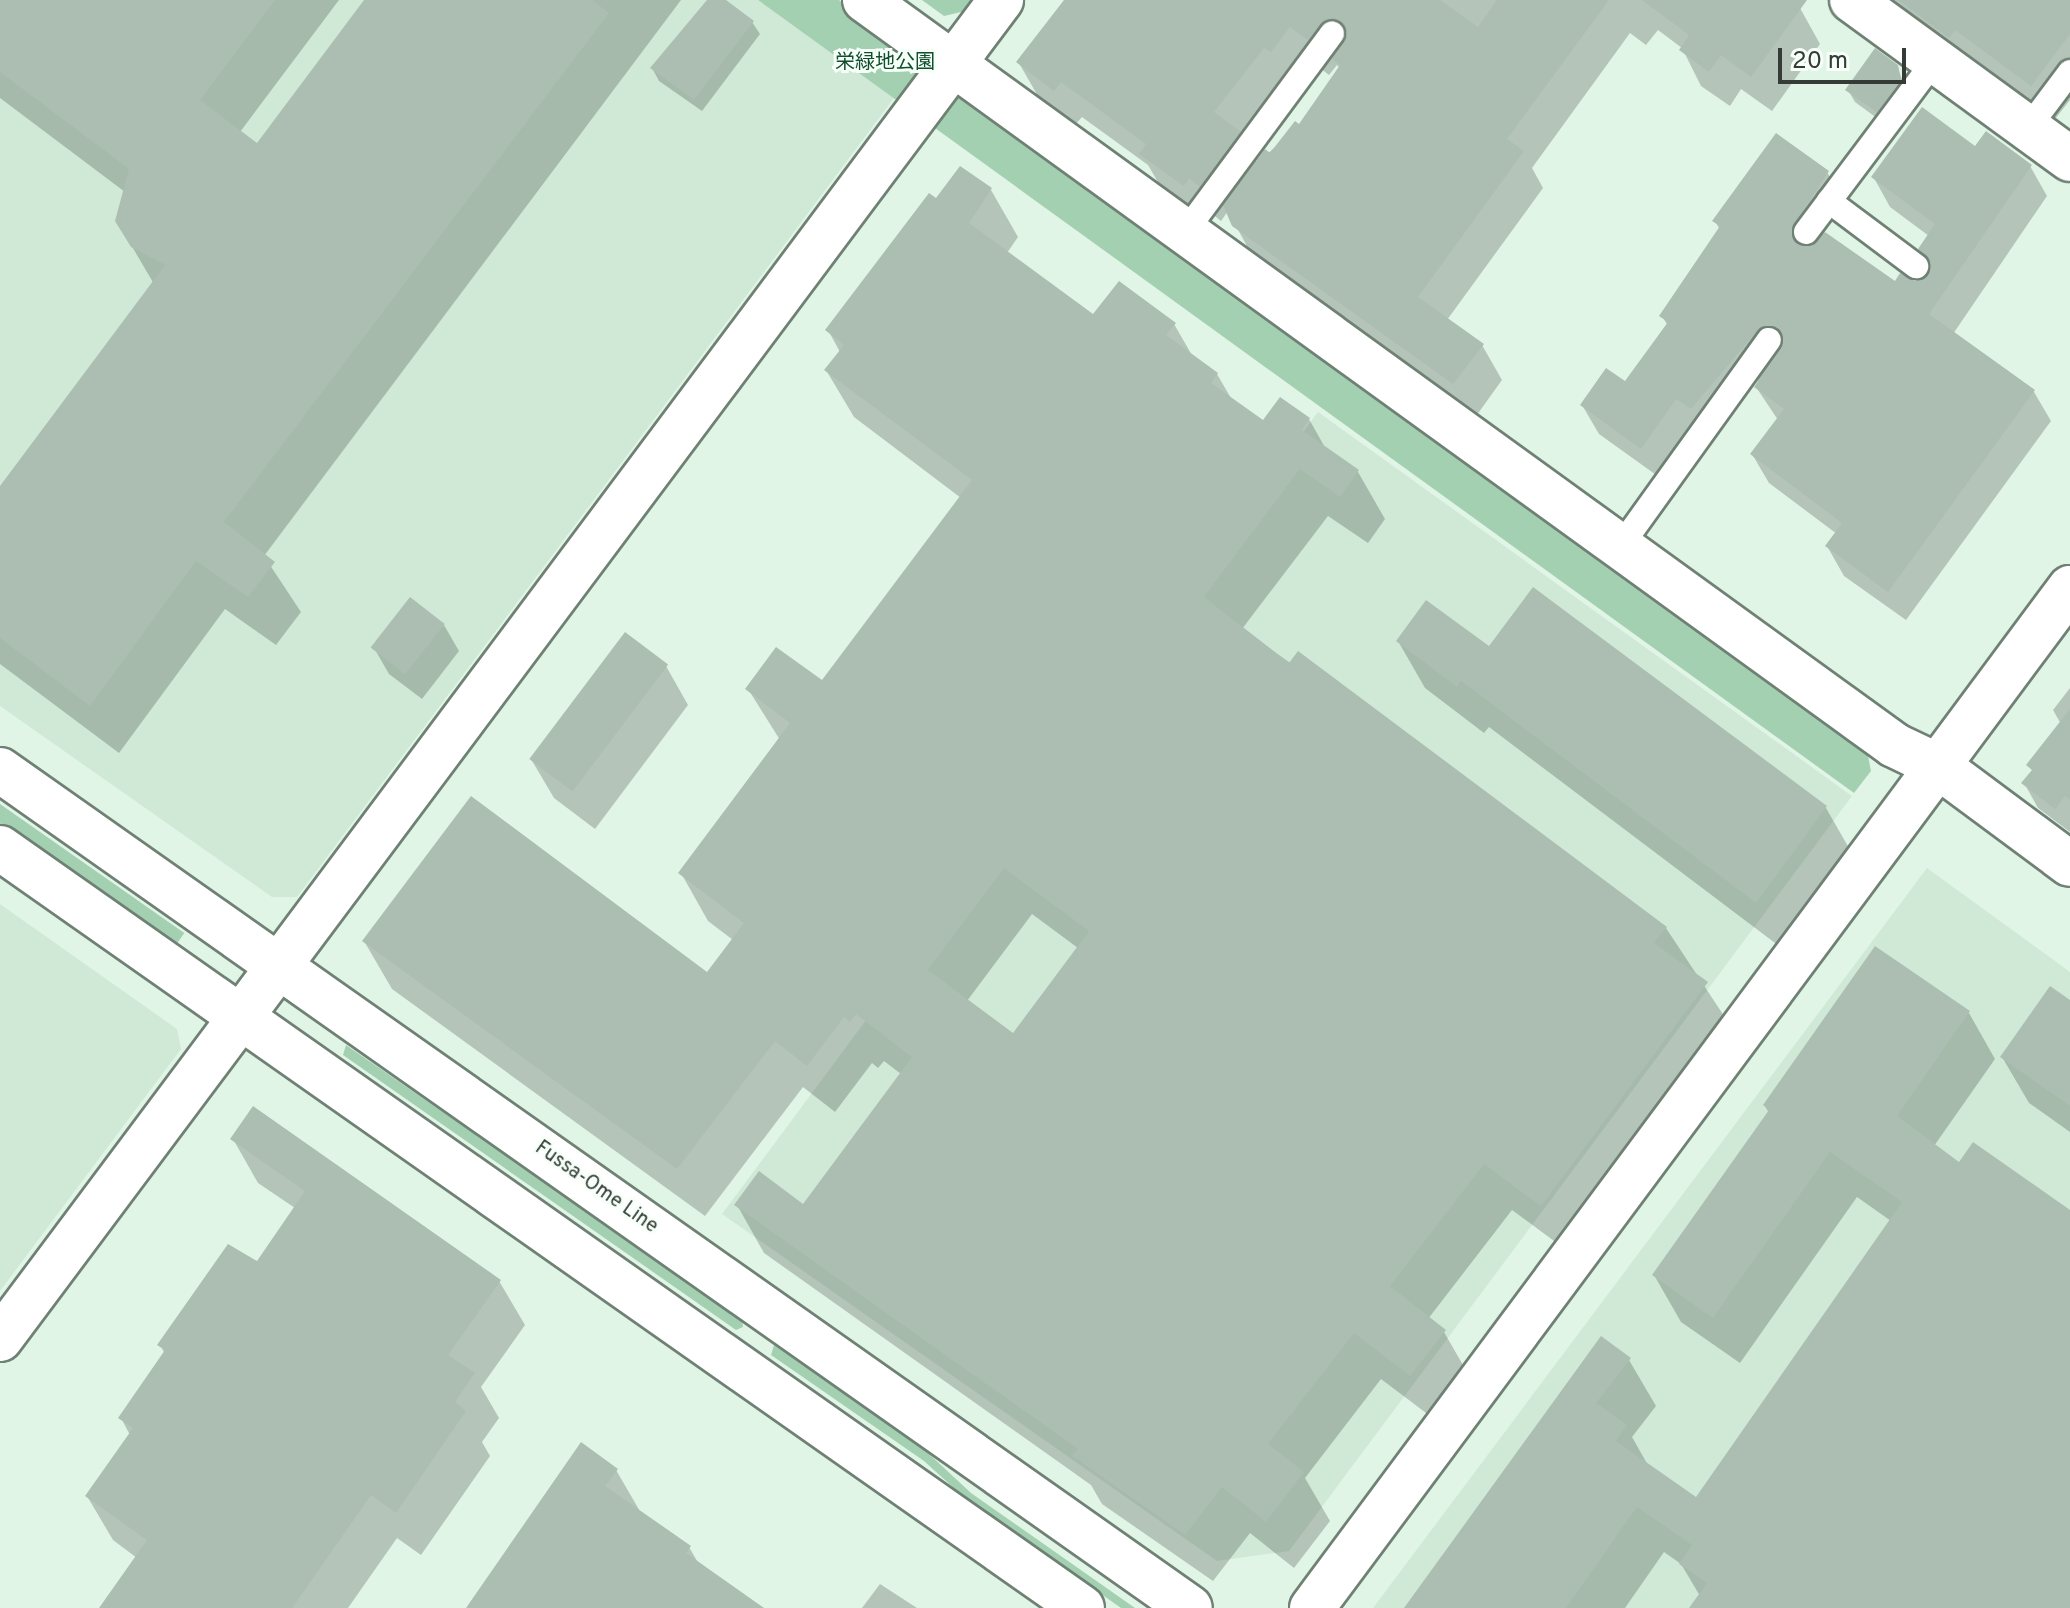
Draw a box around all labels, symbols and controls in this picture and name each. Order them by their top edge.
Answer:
scale bar [1782,32,1910,82]
text: 20 m [1792,47,1848,77]
park label: 栄緑地公園 [835,51,935,75]
street label: Fussa-Ome Line [530,1137,662,1239]

